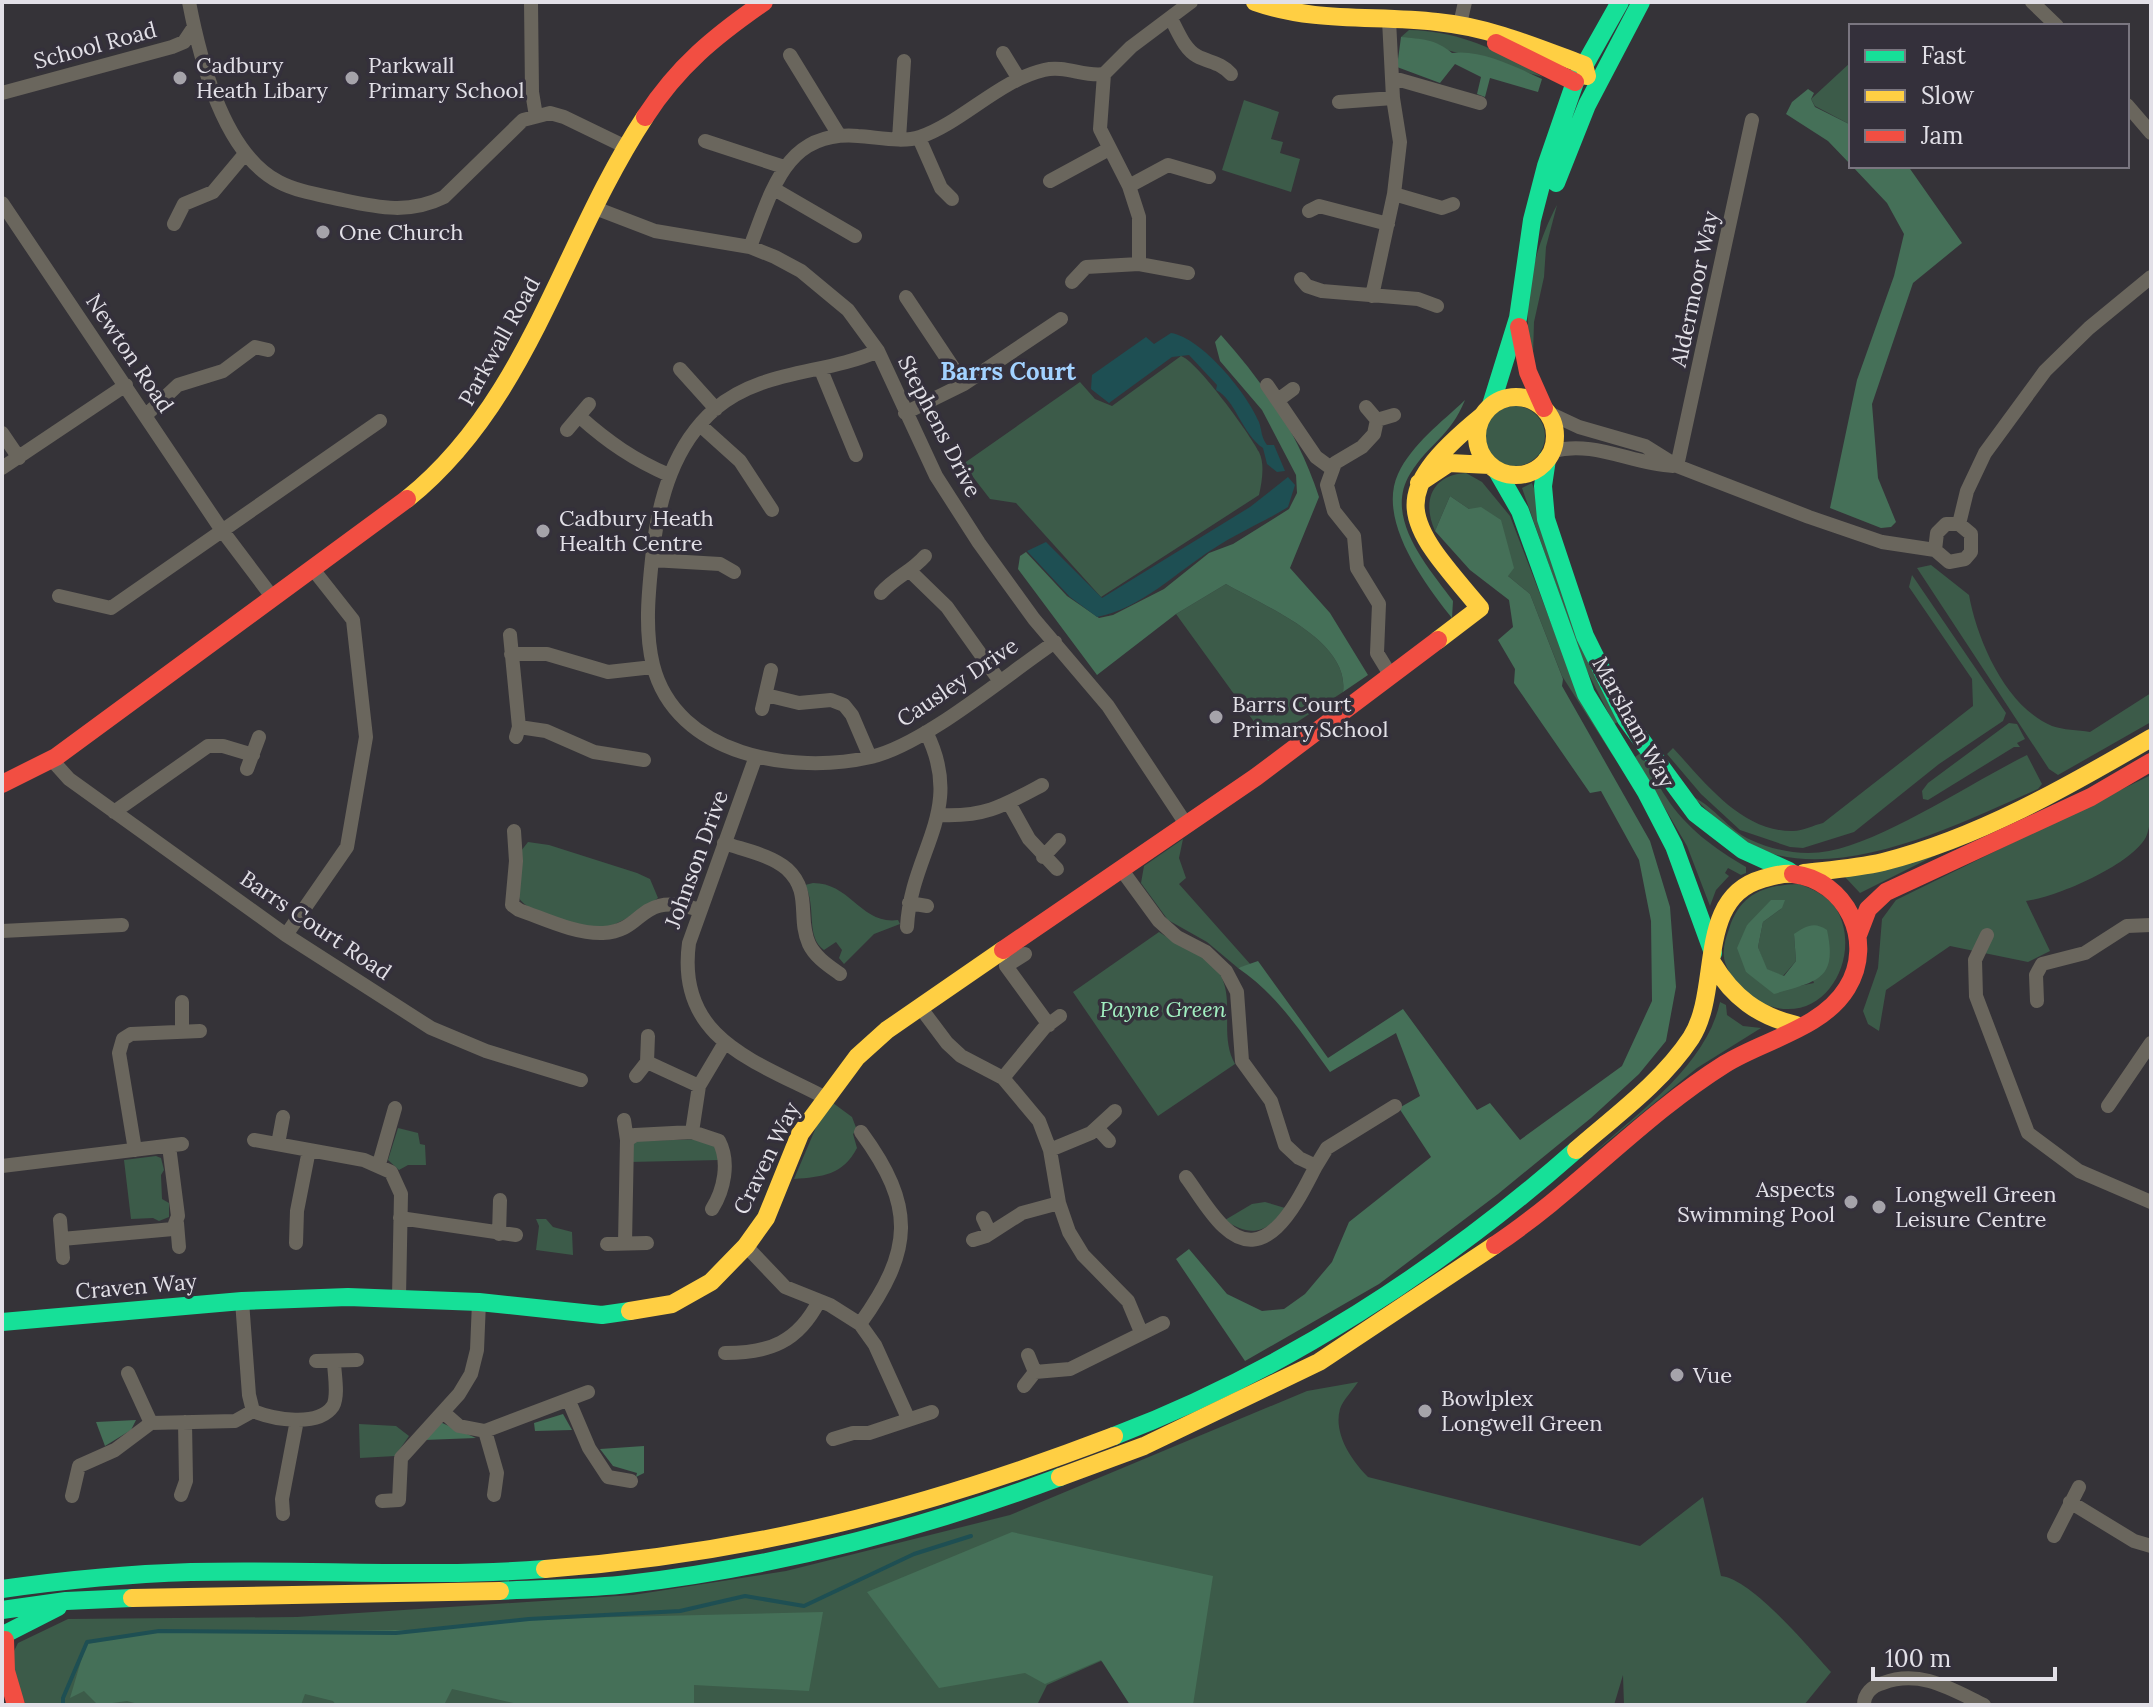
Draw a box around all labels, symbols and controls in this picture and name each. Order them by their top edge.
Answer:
street label: School Road [31,15,159,75]
legend [1849,24,2129,168]
text: Fast [1921,40,1967,71]
place label: Cadbury Heath Libary [196,51,328,104]
place label: Parkwall Primary School [368,51,524,104]
marker: Cadbury Heath Libary [171,69,189,87]
marker: Parkwall Primary School [343,69,361,87]
text: Slow [1921,80,1975,111]
text: Jam [1920,120,1963,151]
street label: Aldermoor Way [1664,208,1724,371]
place label: One Church [339,218,463,246]
marker: One Church [314,223,332,241]
street label: Parkwall Road [452,272,546,410]
street label: Newton Road [80,288,180,418]
street label: Stephens Drive [892,350,988,502]
district label: Barrs Court [940,356,1077,387]
place label: Cadbury Heath Health Centre [559,504,714,557]
marker: Cadbury Heath Health Centre [534,522,552,540]
street label: Causley Drive [891,631,1023,733]
street label: Marsham Way [1587,652,1682,793]
place label: Barrs Court Primary School [1232,690,1388,743]
marker: Barrs Court Primary School [1207,708,1225,726]
street label: Johnson Drive [658,786,734,933]
street label: Barrs Court Road [235,864,397,986]
park label: Payne Green [1100,995,1227,1023]
street label: Craven Way [727,1097,805,1219]
place label: Aspects Swimming Pool [1677,1175,1835,1228]
place label: Longwell Green Leisure Centre [1895,1180,2057,1233]
marker: Aspects Swimming Pool [1842,1193,1860,1211]
marker: Longwell Green Leisure Centre [1870,1198,1888,1216]
street label: Craven Way [74,1267,198,1305]
place label: Vue [1692,1361,1732,1389]
marker: Vue [1668,1366,1686,1384]
place label: Bowlplex Longwell Green [1441,1384,1603,1437]
marker: Bowlplex Longwell Green [1416,1402,1434,1420]
scale bar [1873,1631,2055,1681]
text: 100 m [1885,1643,1951,1674]

